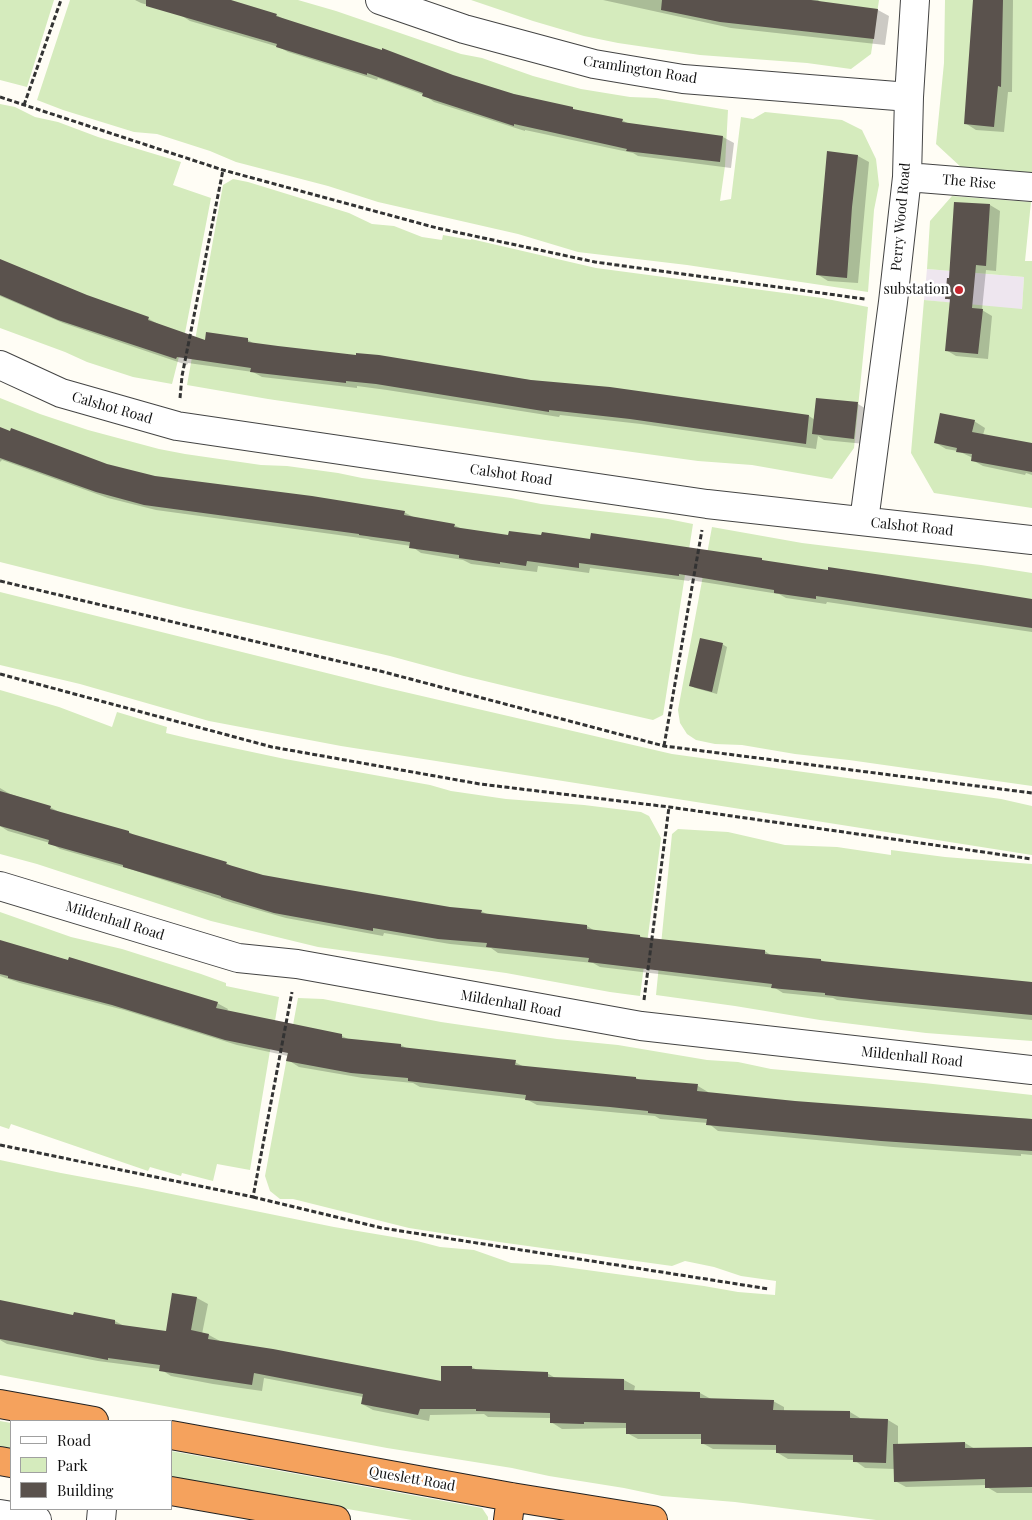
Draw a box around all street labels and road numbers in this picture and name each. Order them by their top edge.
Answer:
street label: Cramlington Road [582,53,698,87]
street label: Perry Wood Road [888,162,914,272]
street label: The Rise [941,171,997,193]
street label: Calshot Road [70,388,154,428]
street label: Calshot Road [469,461,553,489]
street label: Calshot Road [870,514,954,540]
street label: Mildenhall Road [64,898,166,944]
street label: Mildenhall Road [459,987,563,1021]
street label: Mildenhall Road [860,1043,964,1071]
street label: Queslett Road [367,1463,457,1495]

